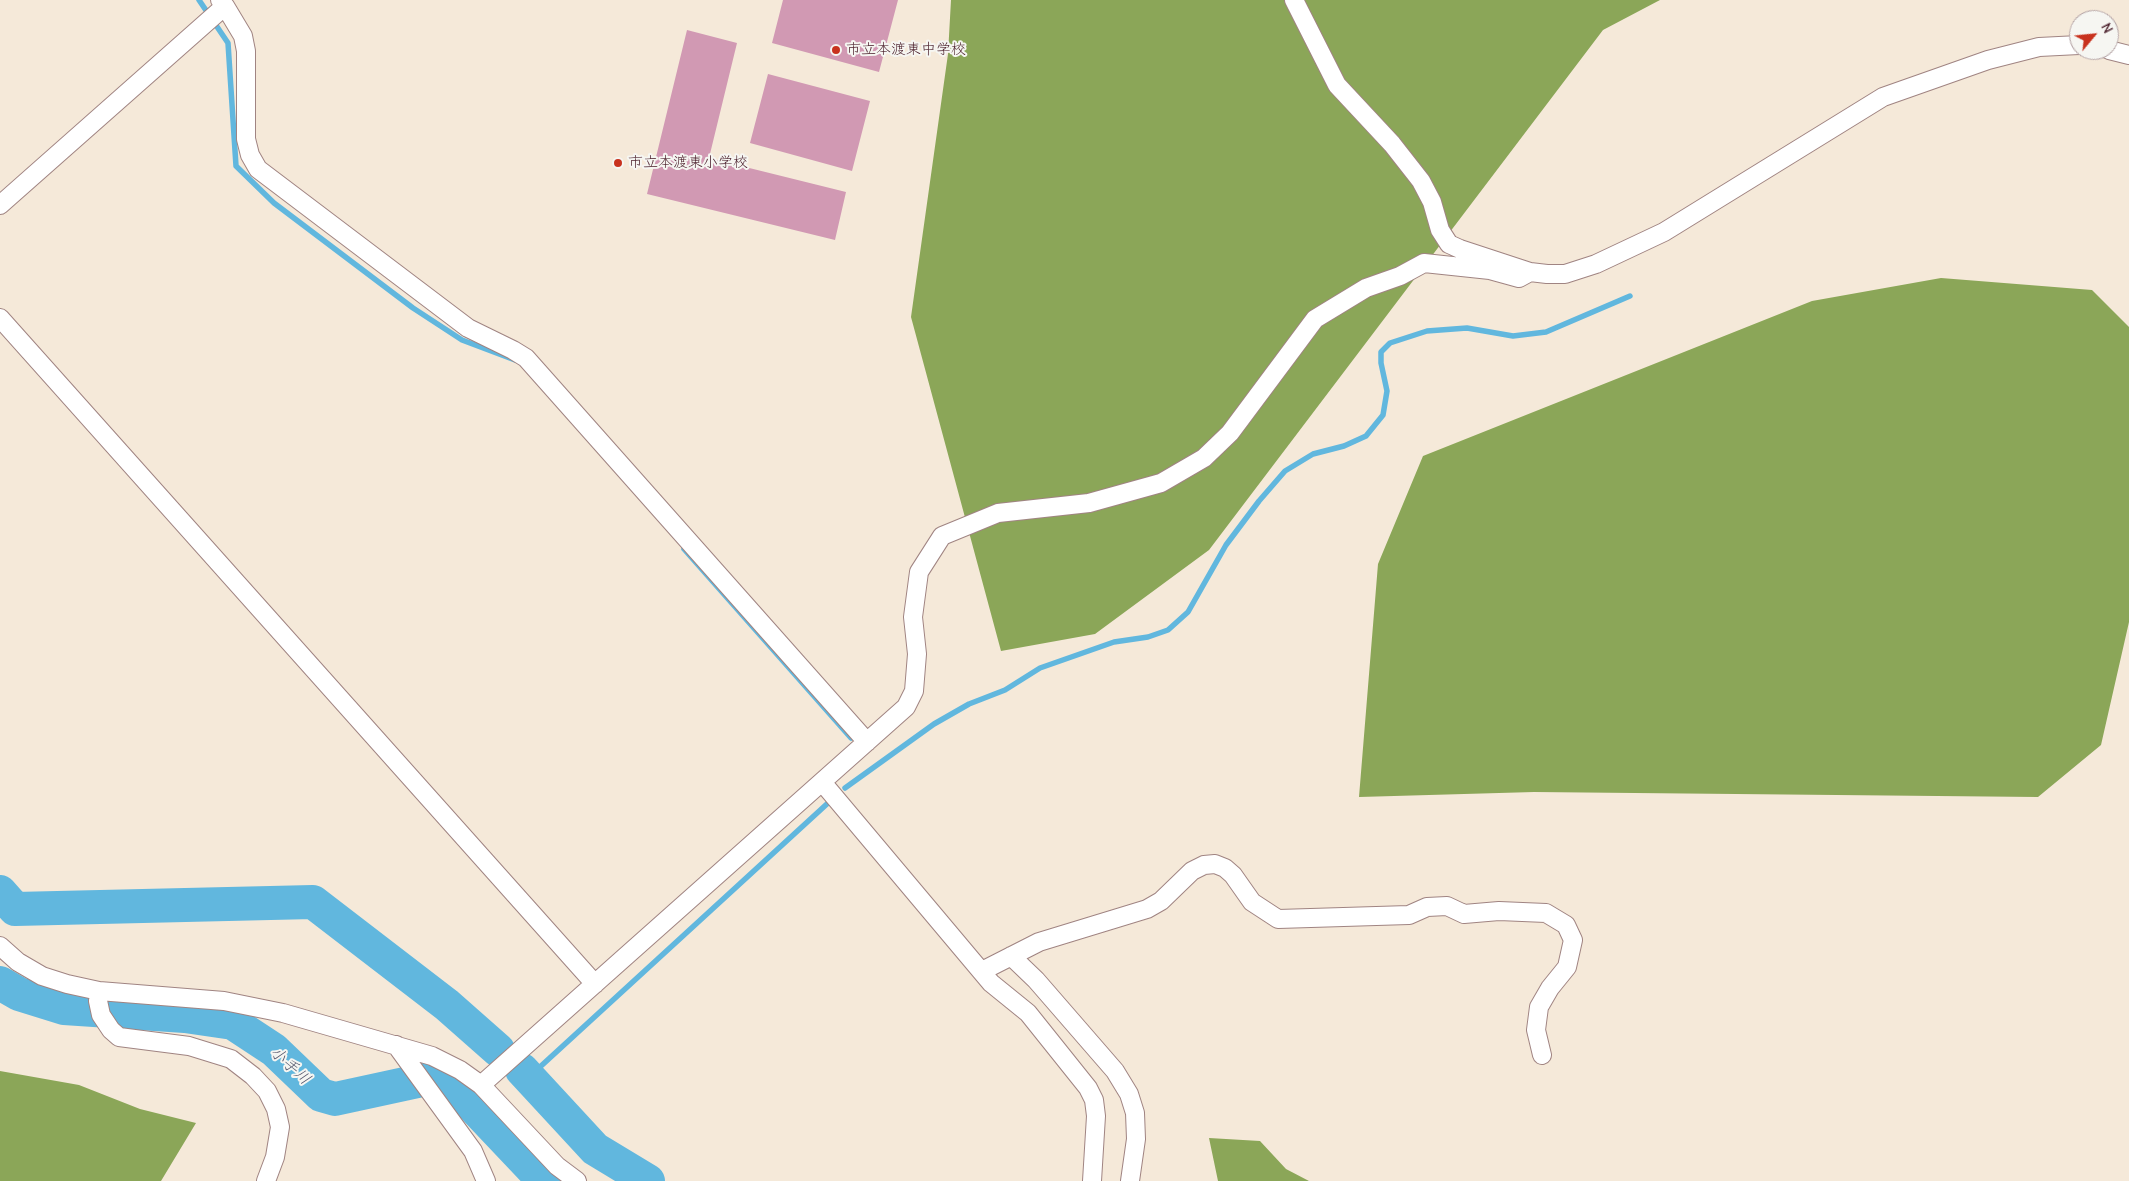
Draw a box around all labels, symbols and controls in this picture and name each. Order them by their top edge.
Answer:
north arrow [2069,10,2119,60]
text: N [2097,20,2116,36]
place label: 市立本渡東中学校 [846,41,966,59]
marker: 市立本渡東中学校 [830,44,842,56]
place label: 市立本渡東小学校 [628,154,748,172]
marker: 市立本渡東小学校 [612,157,624,169]
water label: 小手川 [266,1043,314,1089]

